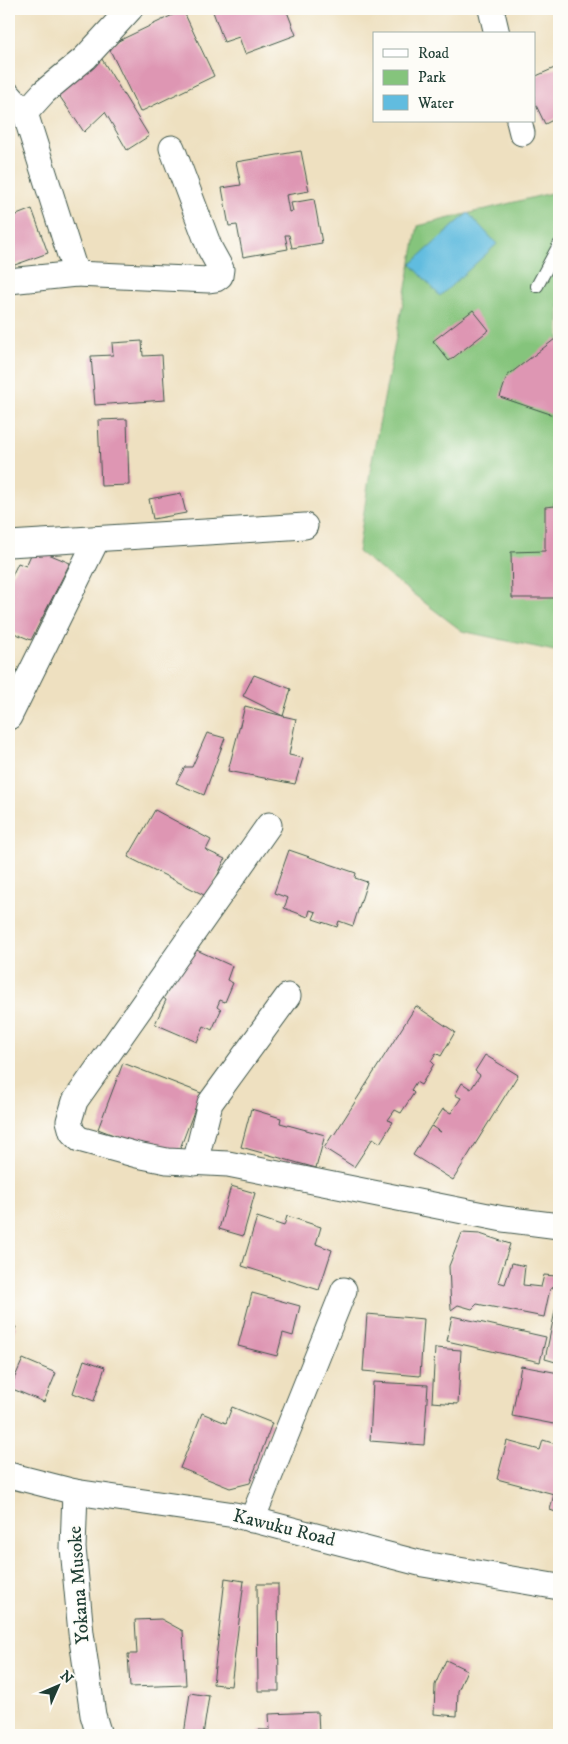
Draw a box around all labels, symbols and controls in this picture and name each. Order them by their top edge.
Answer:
legend [373,32,536,122]
text: Road [418,44,450,63]
text: Park [418,68,447,87]
text: Water [417,94,454,113]
street label: Kawuku Road [230,1504,338,1552]
street label: Yokana Musoke [63,1525,95,1645]
north arrow [32,1662,82,1712]
text: N [56,1667,77,1688]

